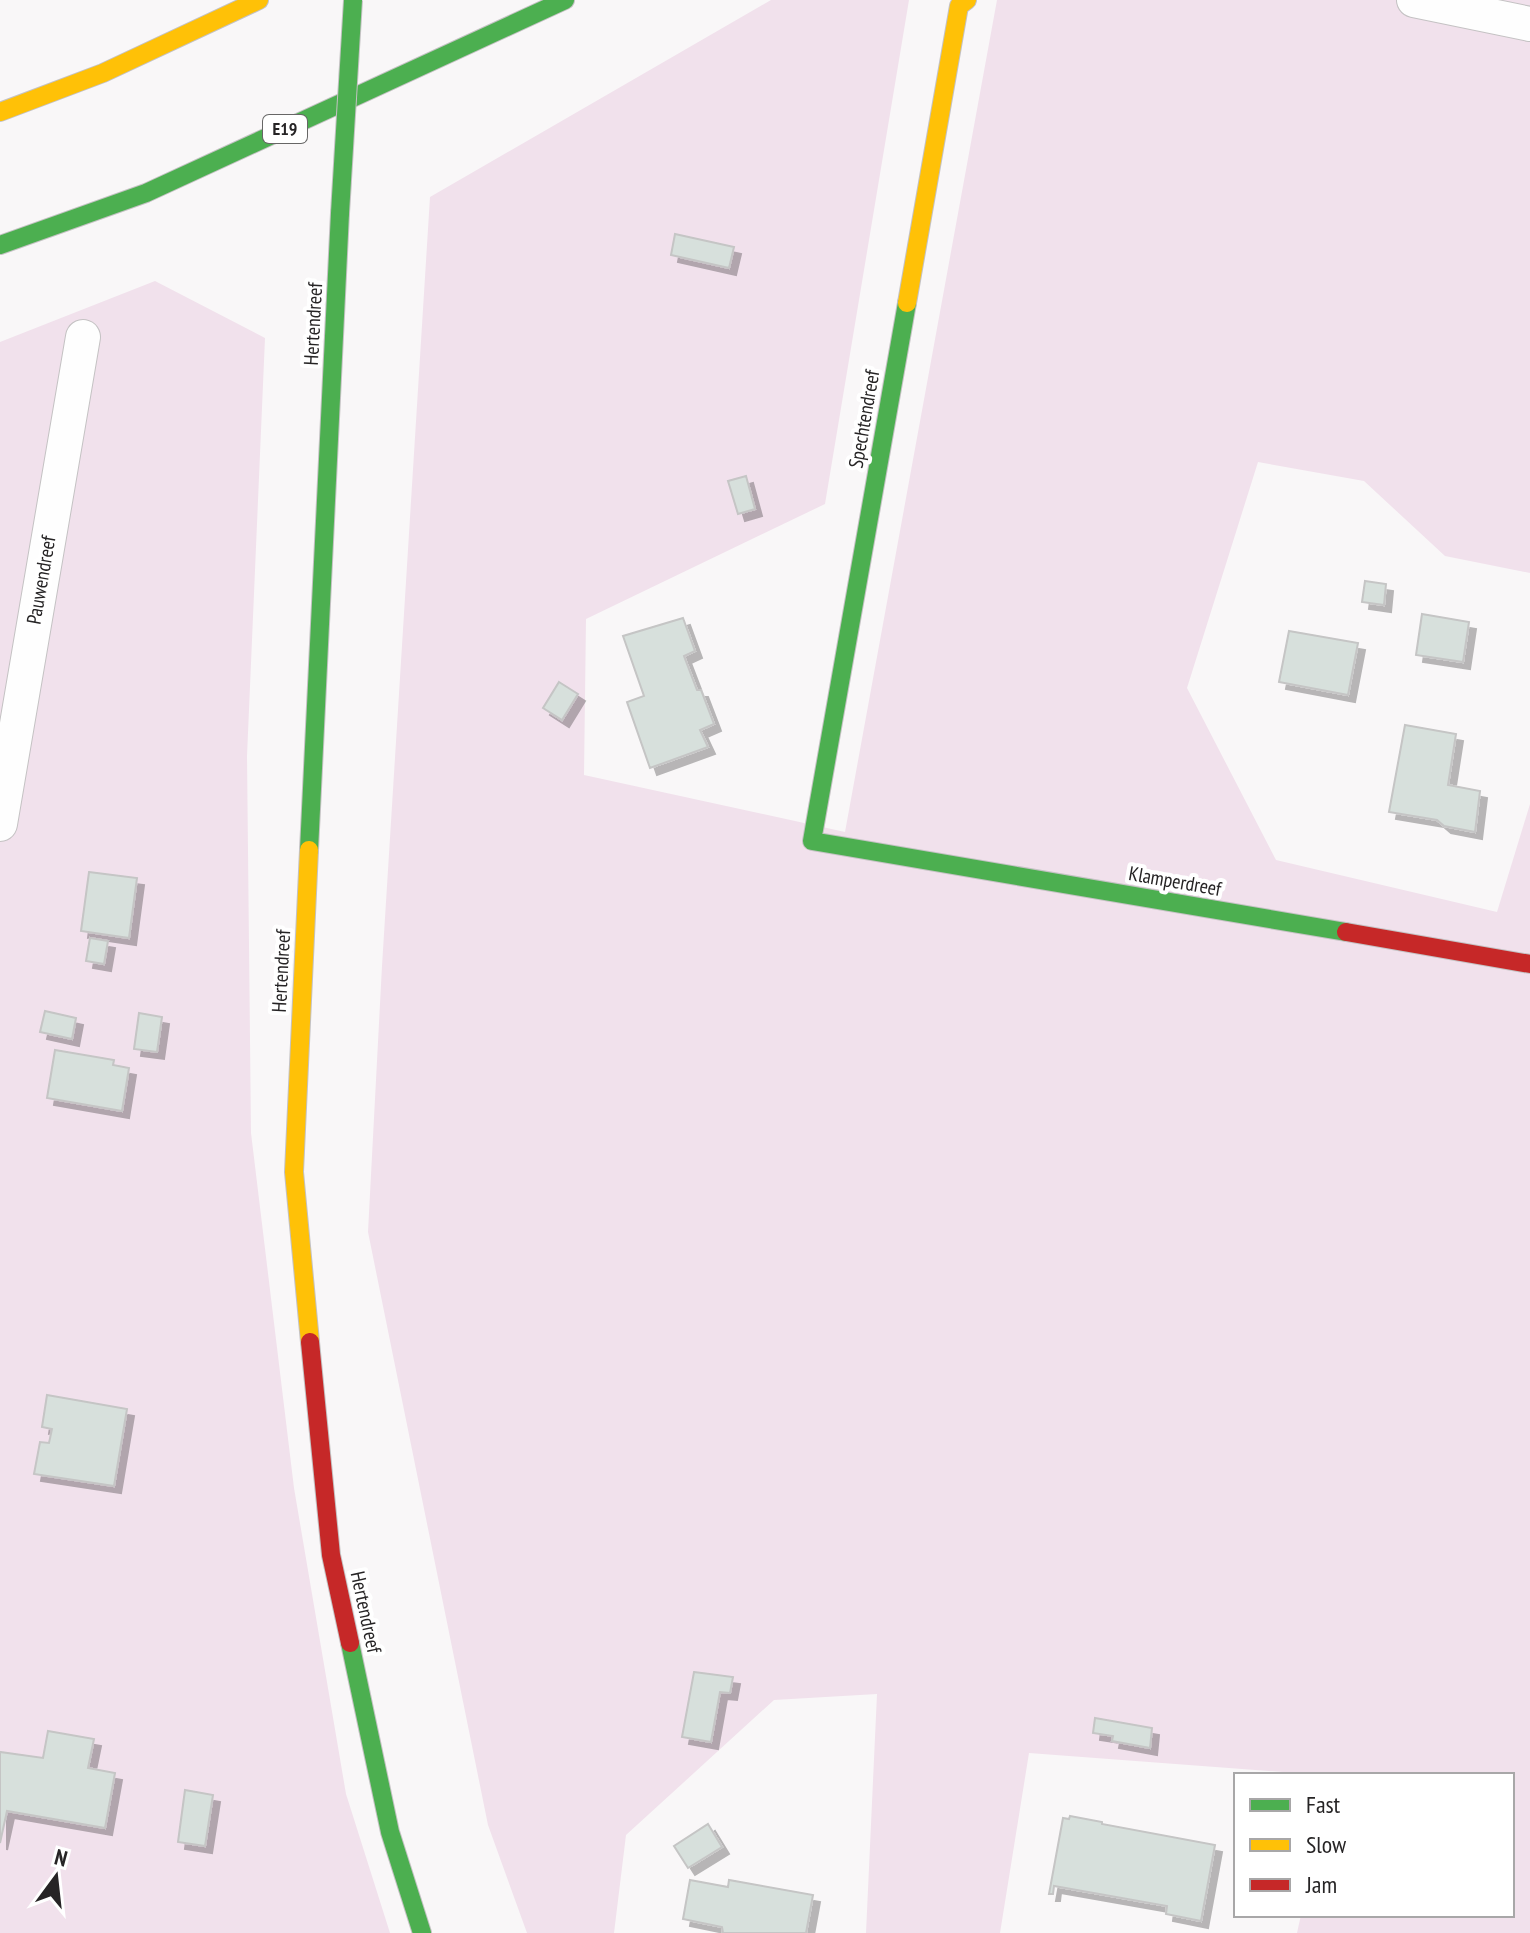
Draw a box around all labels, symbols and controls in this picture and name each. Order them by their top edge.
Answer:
road number: E19 [263,115,307,143]
street label: Hertendreef [298,281,328,366]
street label: Spechtendreef [843,367,886,470]
street label: Pauwendreef [20,533,62,626]
street label: Klamperdreef [1127,860,1224,902]
street label: Hertendreef [266,928,296,1013]
street label: Hertendreef [345,1569,388,1656]
legend [1234,1773,1514,1917]
text: Fast [1306,1789,1341,1820]
text: Slow [1306,1829,1347,1860]
north arrow [16,1837,96,1917]
text: N [52,1843,71,1873]
text: Jam [1305,1869,1337,1900]

